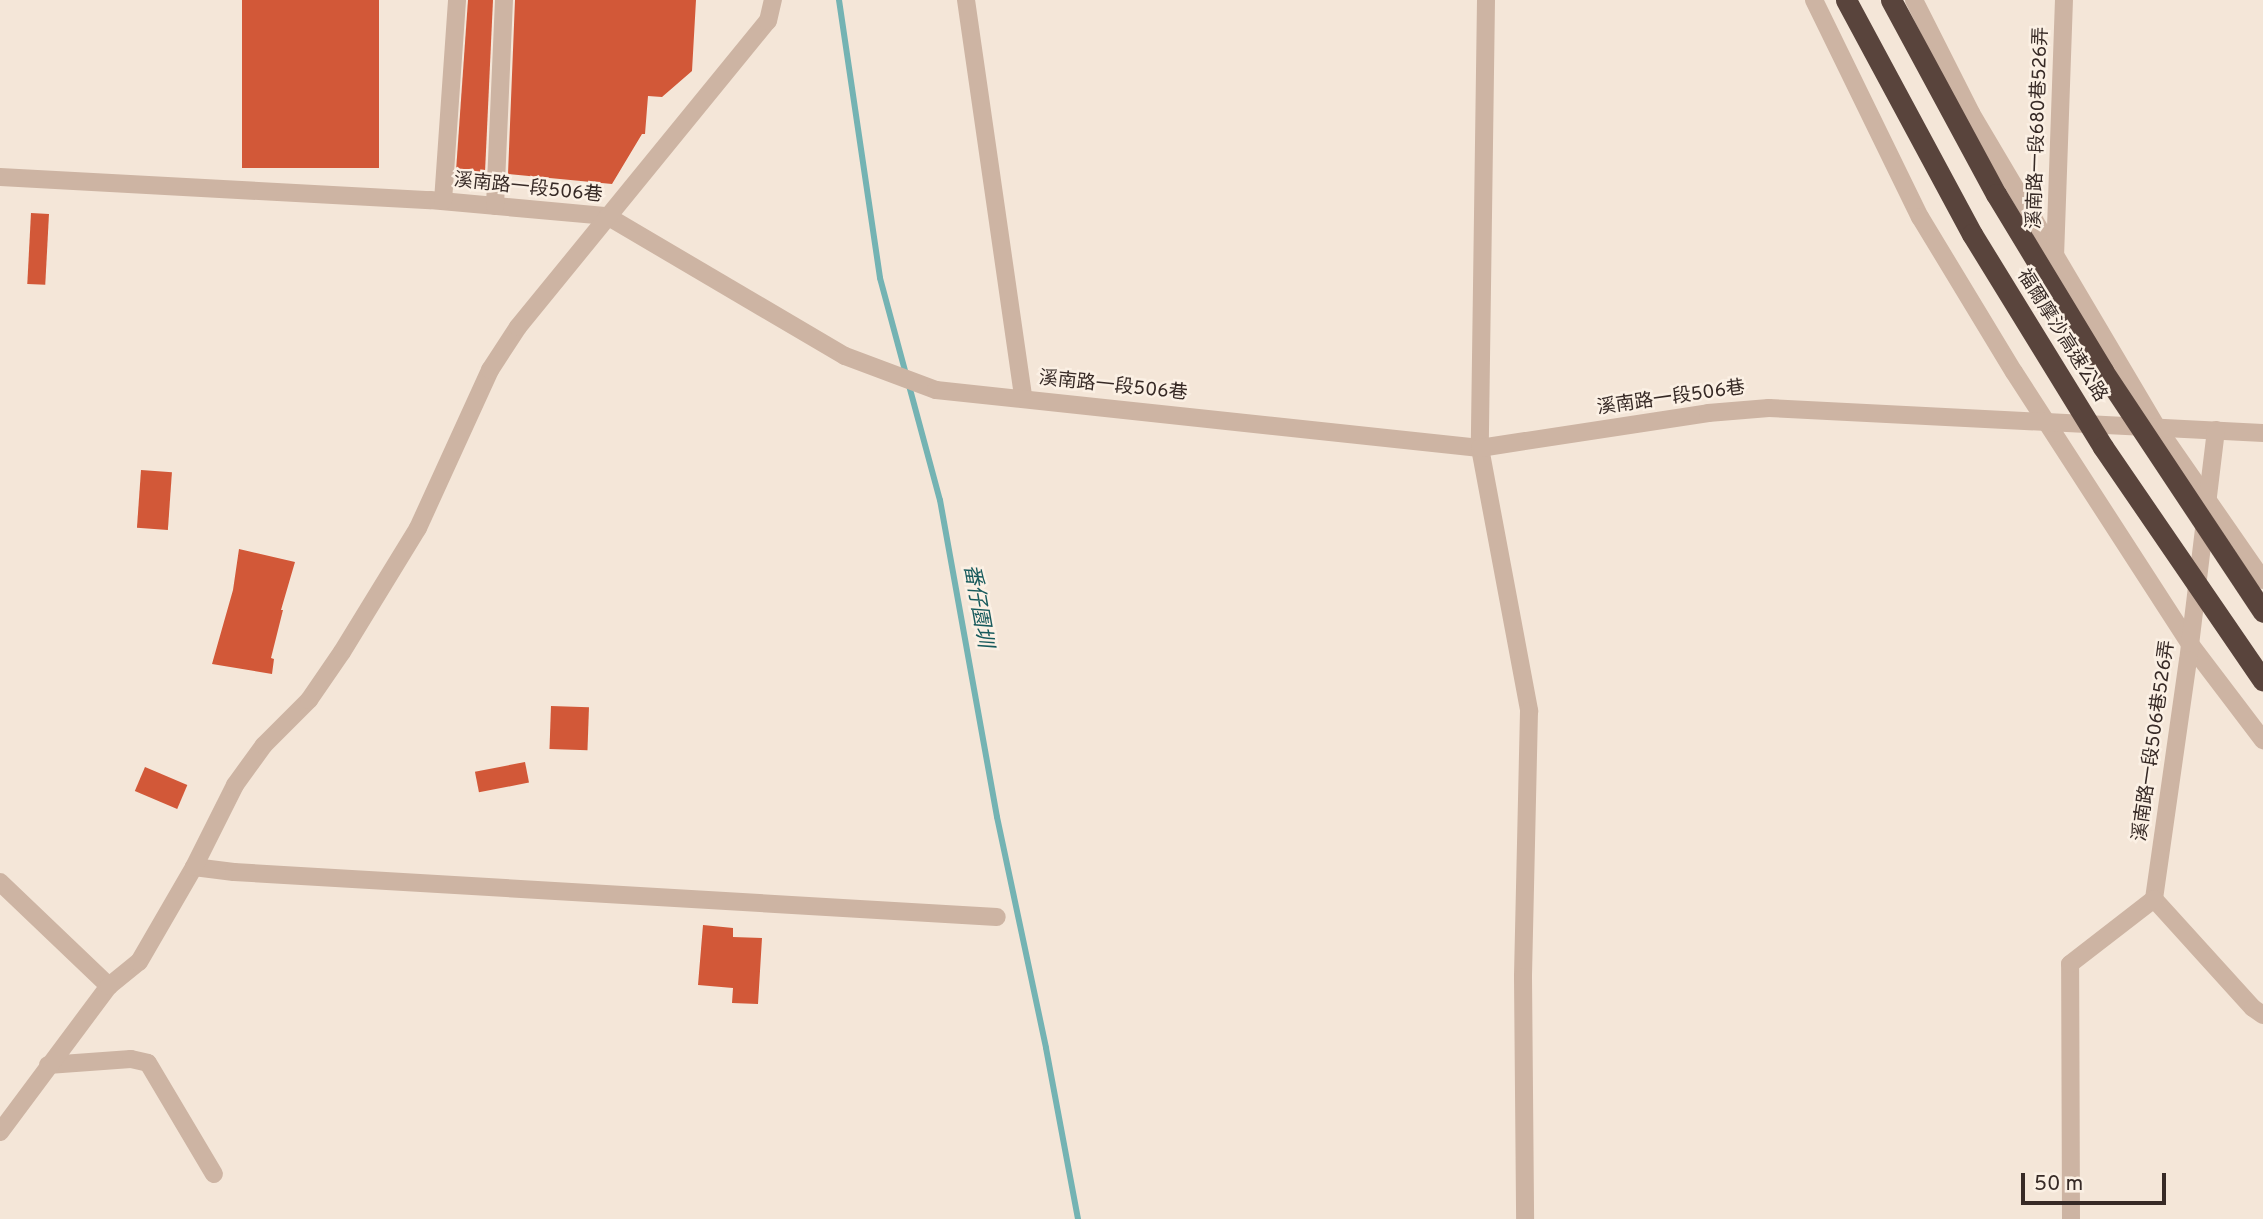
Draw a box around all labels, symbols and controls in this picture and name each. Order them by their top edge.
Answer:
street label: 溪南路一段680巷526弄 [2024,26,2054,230]
street label: 溪南路一段506巷 [453,170,603,208]
street label: 福爾摩沙高速公路 [2011,266,2111,406]
street label: 溪南路一段506巷 [1038,368,1188,406]
street label: 溪南路一段506巷 [1595,377,1747,421]
water label: 番仔園圳 [957,562,997,650]
street label: 溪南路一段506巷526弄 [2130,639,2180,843]
scale bar [2025,1160,2170,1204]
text: 50 m [2034,1171,2083,1198]

